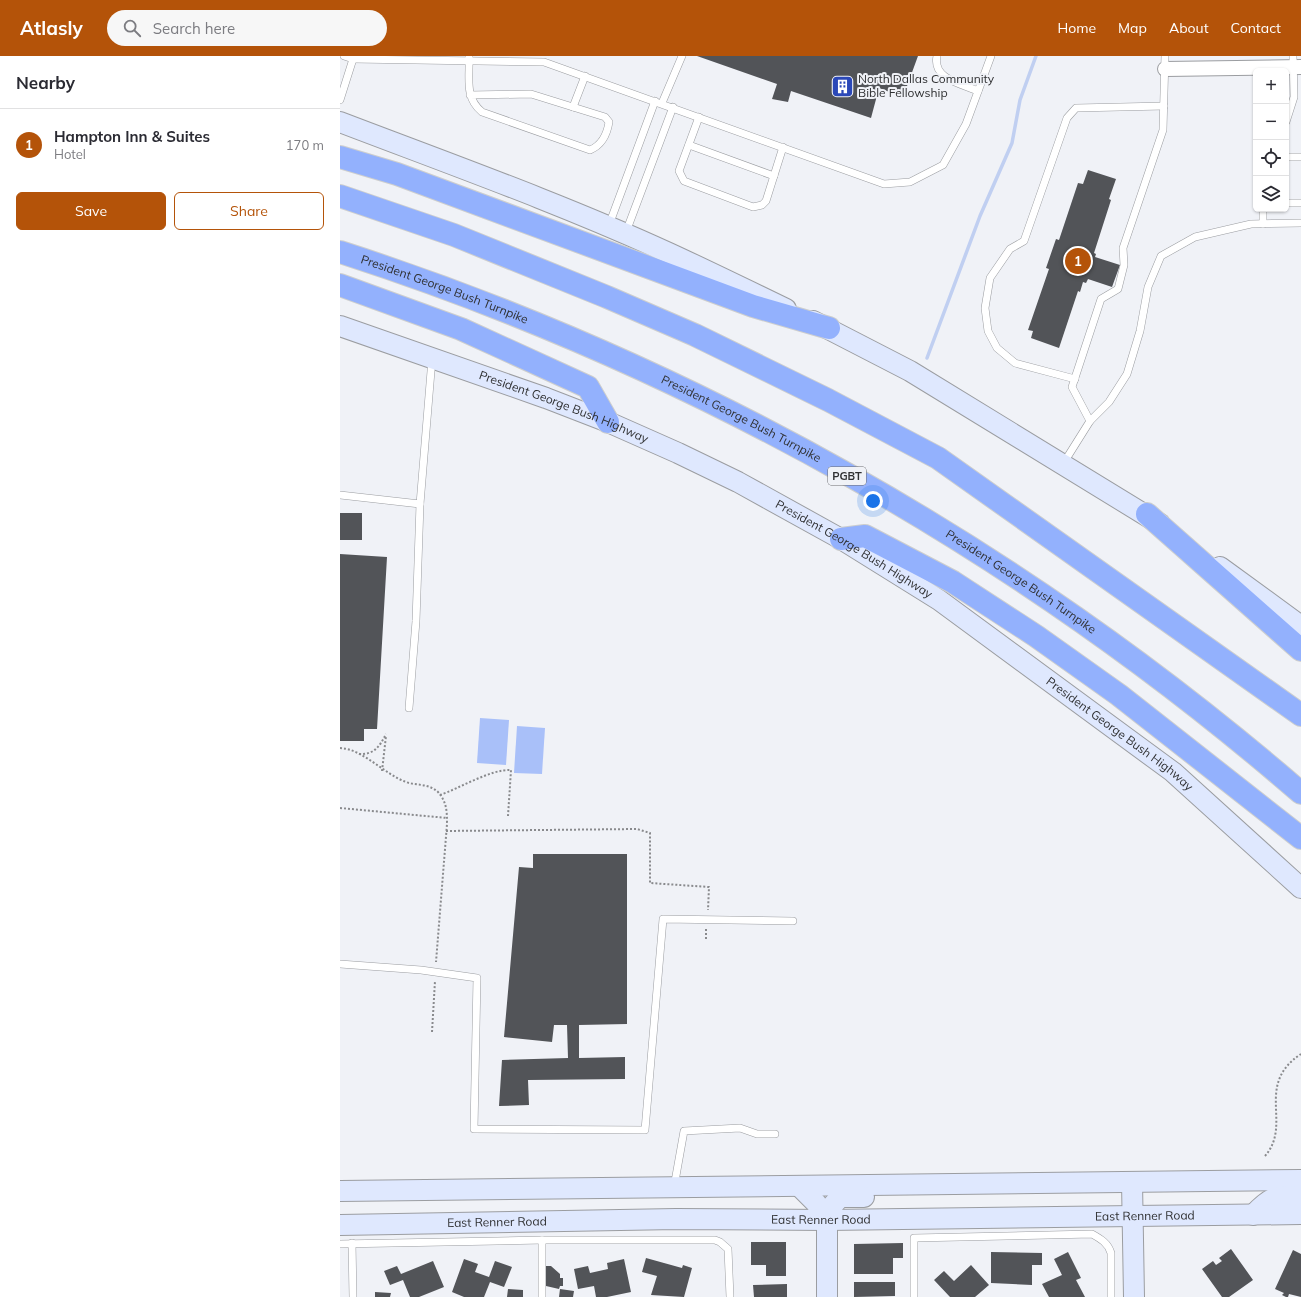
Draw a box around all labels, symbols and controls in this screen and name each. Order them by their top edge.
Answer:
search box [107,10,387,46]
text: Atlasly [20,16,83,40]
icon: search [121,17,143,39]
text: Search here [153,19,235,38]
text: Home [1057,19,1096,37]
text: Map [1118,19,1147,37]
text: About [1169,19,1209,37]
text: Contact [1231,19,1281,37]
map controls [1253,68,1289,212]
button: + [1253,68,1289,104]
place label: North Dallas Community Bible Fellowship [858,71,995,100]
text: Nearby [16,72,75,93]
building icon: North Dallas Community Bible Fellowship [829,73,855,99]
button: − [1253,104,1289,140]
text: Hampton Inn & Suites [54,127,210,146]
text: 1 [25,137,33,153]
text: 170 m [286,137,324,153]
button: locate [1253,140,1289,176]
text: Hotel [54,146,86,162]
button: layers [1253,176,1289,212]
button: Save [16,192,166,230]
button: Share [174,192,324,230]
pin: 1 [1065,246,1091,276]
street label: President George Bush Turnpike [359,251,531,327]
street label: President George Bush Highway [477,367,651,446]
street label: President George Bush Turnpike [659,372,824,465]
road number: PGBT [828,467,866,485]
your location [863,491,883,511]
street label: President George Bush Highway [773,496,936,602]
street label: President George Bush Turnpike [943,526,1099,637]
street label: President George Bush Highway [1044,673,1197,794]
street label: East Renner Road [1095,1207,1195,1224]
street label: East Renner Road [771,1211,871,1227]
street label: East Renner Road [447,1213,547,1230]

